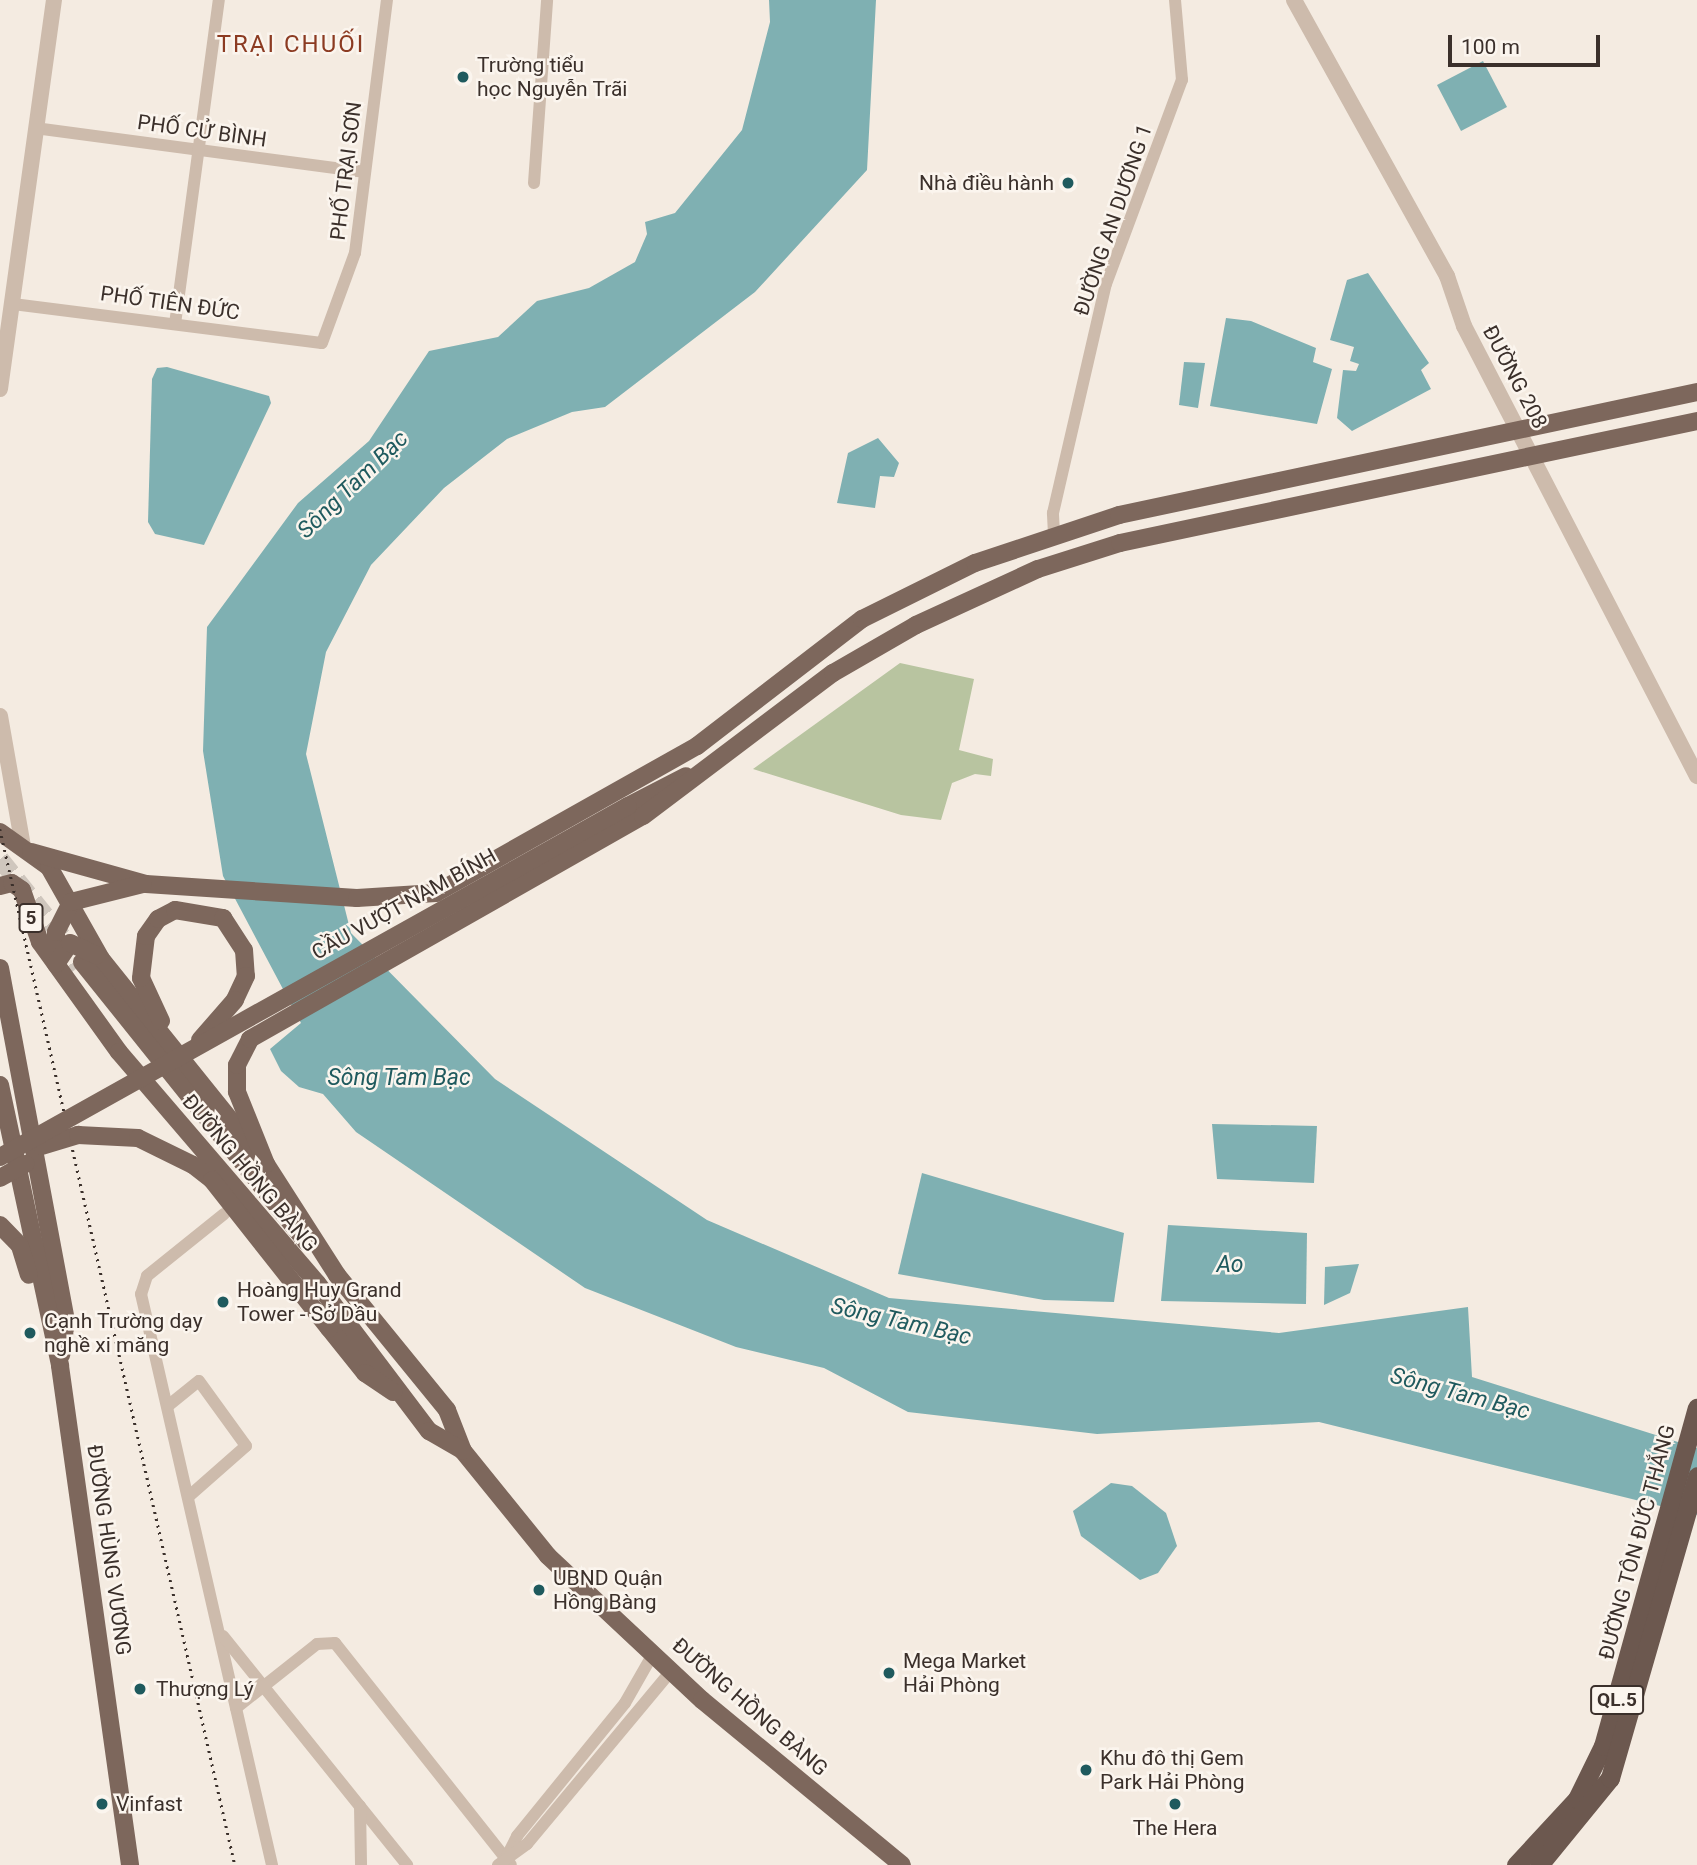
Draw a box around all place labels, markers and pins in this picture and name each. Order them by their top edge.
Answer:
place label: Trường tiểu học Nguyễn Trãi [477,52,628,102]
marker: Trường tiểu học Nguyễn Trãi [455,69,471,85]
place label: Nhà điều hành [919,170,1054,196]
marker: Nhà điều hành [1060,175,1076,191]
place label: Hoàng Huy Grand Tower - Sở Dầu [237,1277,402,1327]
marker: Hoàng Huy Grand Tower - Sở Dầu [215,1294,231,1310]
place label: Cạnh Trường dạy nghề xi măng [44,1308,203,1358]
marker: Cạnh Trường dạy nghề xi măng [22,1325,38,1341]
place label: UBND Quận Hồng Bàng [553,1565,663,1615]
marker: UBND Quận Hồng Bàng [531,1582,547,1598]
place label: Mega Market Hải Phòng [903,1648,1026,1698]
marker: Mega Market Hải Phòng [881,1665,897,1681]
place label: Thượng Lý [156,1676,254,1702]
marker: Thượng Lý [130,1679,150,1699]
place label: Khu đô thị Gem Park Hải Phòng [1100,1745,1244,1795]
marker: Khu đô thị Gem Park Hải Phòng [1078,1762,1094,1778]
place label: Vinfast [116,1791,183,1817]
marker: Vinfast [94,1796,110,1812]
marker: The Hera [1167,1796,1183,1812]
place label: The Hera [1133,1815,1217,1841]

